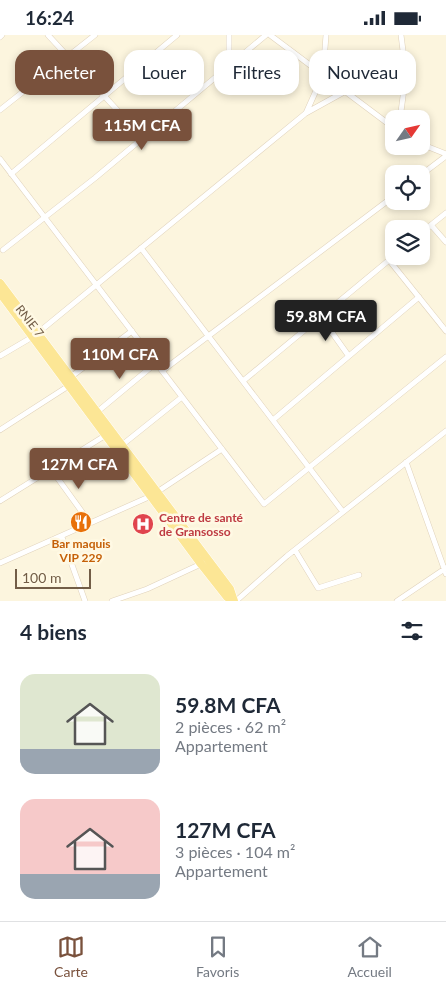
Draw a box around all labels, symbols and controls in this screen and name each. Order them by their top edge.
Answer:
text: 16:24 [25,6,74,29]
chip: Acheter [15,50,114,95]
chip: Louer [124,50,204,95]
chip: Filtres [214,50,299,95]
chip: Nouveau [309,50,416,95]
pin: 115M CFA [90,109,194,151]
north arrow [385,110,430,155]
map controls [385,110,430,265]
text: 115M CFA [104,115,180,134]
button: locate [385,165,430,210]
button: layers [385,220,430,265]
pin: 59.8M CFA [269,299,383,342]
street label: RNIE 7 [13,302,47,340]
text: 59.8M CFA [286,306,366,325]
pin: 110M CFA [68,337,172,380]
text: 110M CFA [82,344,158,363]
pin: 127M CFA [27,447,131,490]
text: 127M CFA [41,454,117,473]
restaurant icon: Bar maquis VIP 229 [69,510,93,534]
place label: Centre de santé de Gransosso [159,510,244,539]
hospital icon: Centre de santé de Gransosso [131,512,155,536]
place label: Bar maquis VIP 229 [51,536,111,565]
scale bar [15,566,91,589]
text: 100 m [22,569,61,586]
icon: filters [398,617,426,645]
text: 4 biens [20,619,87,644]
text: 59.8M CFA [175,692,281,717]
icon: home [60,694,120,754]
text: 2 pièces · 62 m² [175,717,286,736]
text: Appartement [175,736,268,755]
text: 127M CFA [175,817,276,842]
icon: home [60,819,120,879]
text: 3 pièces · 104 m² [175,842,295,861]
text: Appartement [175,861,268,880]
tab: Carte [54,933,88,980]
tab: Favoris [196,933,239,980]
tab: Accueil [347,933,392,980]

